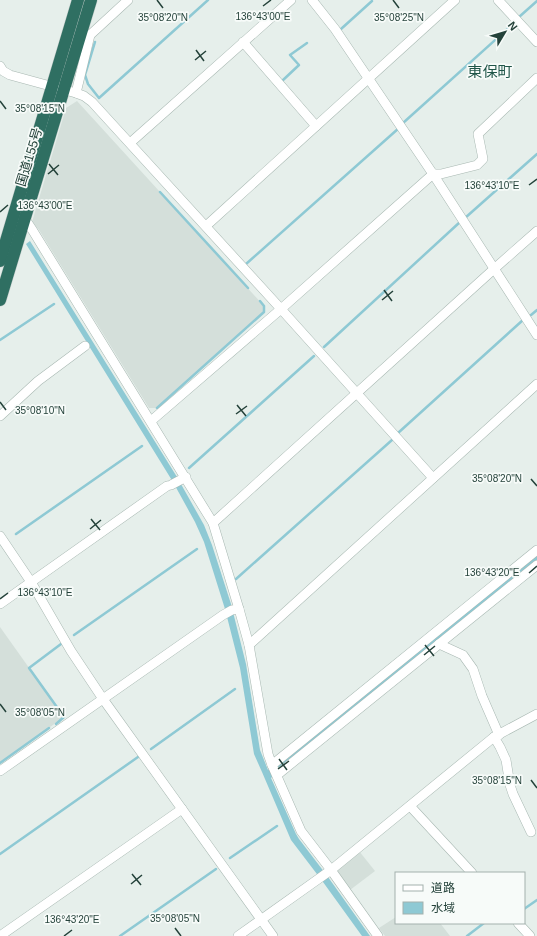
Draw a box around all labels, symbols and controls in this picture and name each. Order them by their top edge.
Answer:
text: 136°43'00"E [235,11,291,22]
text: 35°08'20"N [138,12,188,23]
text: 35°08'25"N [374,12,424,23]
north arrow [485,12,525,52]
text: N [506,19,520,33]
district label: 東保町 [467,63,513,80]
text: 35°08'15"N [15,103,65,114]
street label: 国道155号 [13,126,45,188]
text: 136°43'10"E [464,180,520,191]
text: 136°43'00"E [17,200,73,211]
text: 35°08'10"N [15,405,65,416]
text: 35°08'20"N [472,473,522,484]
text: 136°43'20"E [464,567,520,578]
text: 136°43'10"E [17,587,73,598]
text: 35°08'05"N [15,707,65,718]
text: 35°08'15"N [472,775,522,786]
legend [395,872,525,924]
text: 道路 [431,881,455,895]
text: 水域 [431,901,455,915]
text: 35°08'05"N [150,913,200,924]
text: 136°43'20"E [44,914,100,925]

